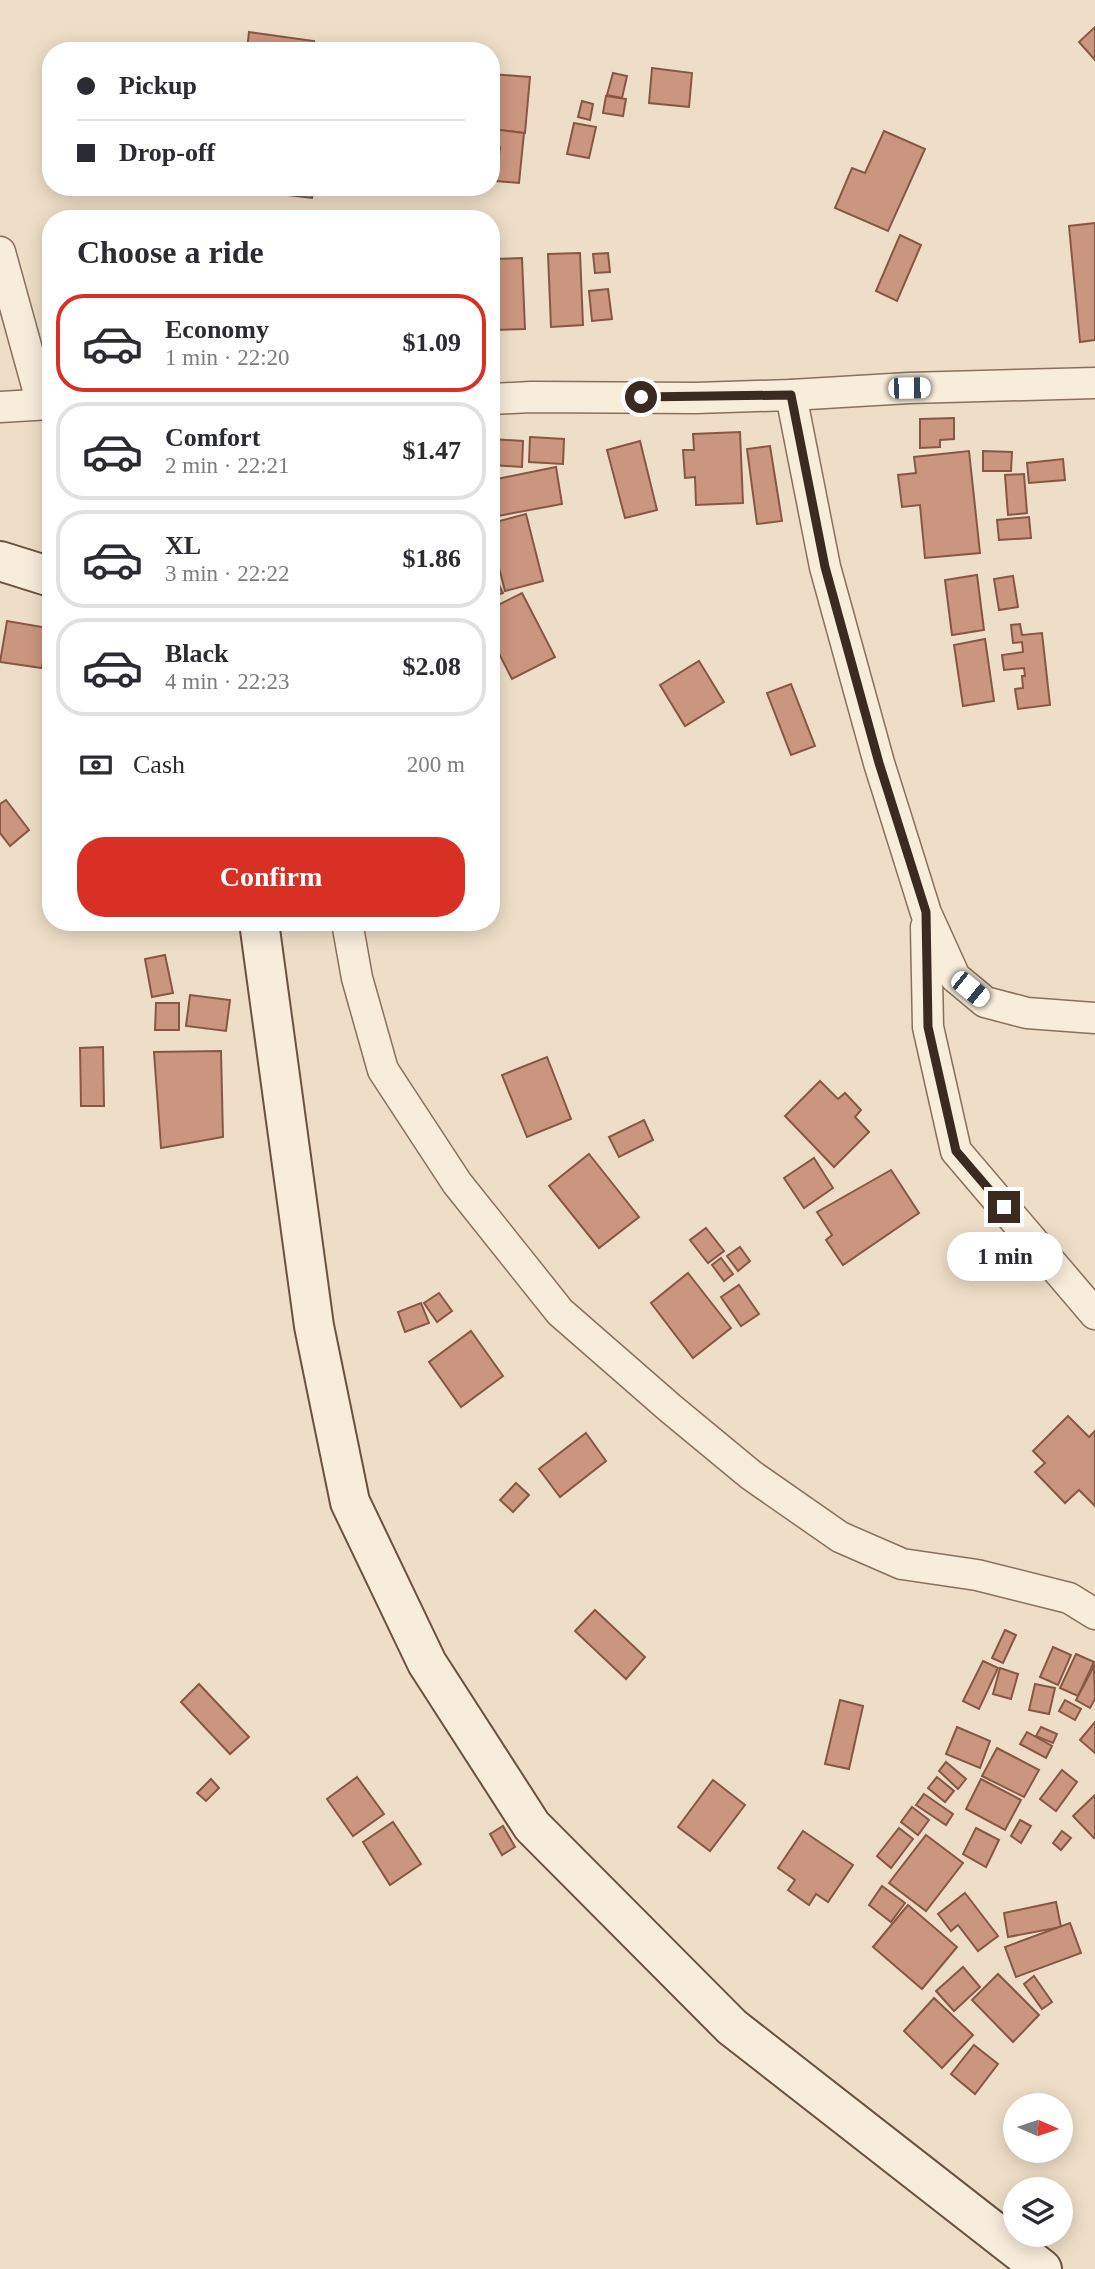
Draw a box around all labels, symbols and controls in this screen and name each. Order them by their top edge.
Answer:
text: Pickup [119,71,197,100]
text: Drop-off [119,138,215,167]
text: Choose a ride [77,234,264,270]
icon: car [81,312,144,375]
text: Economy [165,315,269,344]
text: $1.09 [403,328,461,357]
text: 1 min · 22:20 [165,345,290,370]
car [888,377,931,399]
route start [625,381,657,413]
icon: car [81,420,144,483]
text: Comfort [165,423,260,452]
text: $1.47 [403,436,461,465]
text: 2 min · 22:21 [165,453,290,478]
icon: car [81,528,144,591]
text: XL [165,531,201,560]
text: $1.86 [403,544,461,573]
text: 3 min · 22:22 [165,561,290,586]
icon: car [81,636,144,699]
text: Black [165,639,229,668]
text: $2.08 [403,652,461,681]
text: 4 min · 22:23 [165,669,290,694]
icon: cash [77,746,115,784]
text: Cash [133,750,185,779]
text: 200 m [407,752,465,777]
button: Confirm [77,837,465,917]
car [948,968,993,1010]
route end [988,1191,1020,1223]
callout: 1 min [946,1232,1062,1280]
text: 1 min [977,1244,1033,1269]
north arrow [1003,2093,1073,2163]
map controls [1003,2093,1073,2247]
button: layers [1003,2177,1073,2247]

